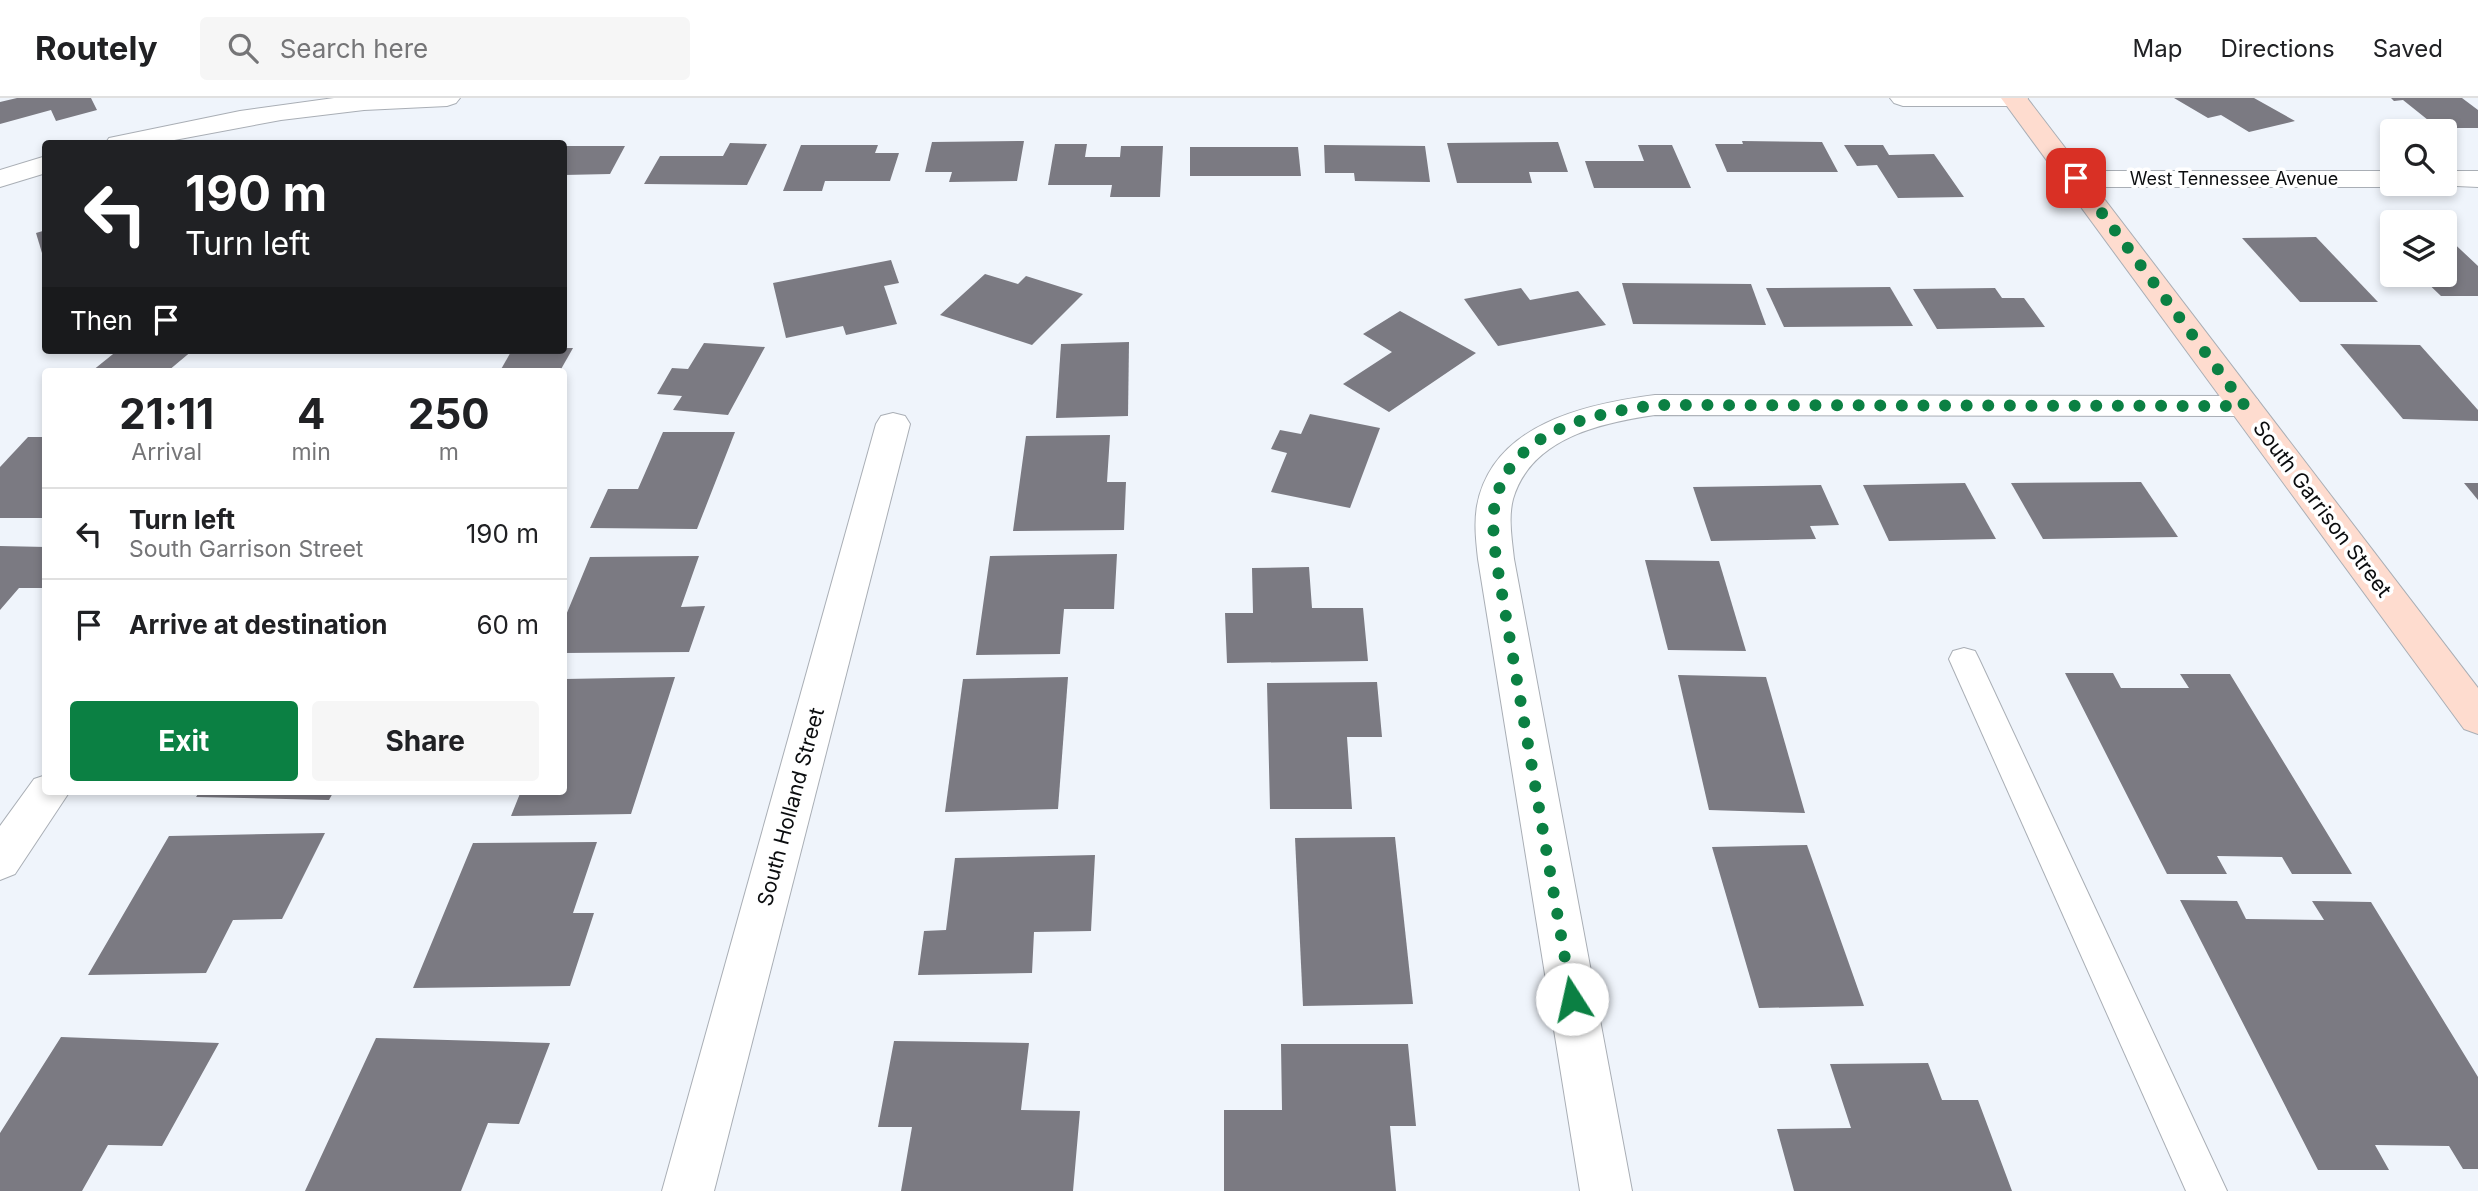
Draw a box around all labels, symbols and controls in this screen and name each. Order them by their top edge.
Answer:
search box [200,17,690,80]
text: Routely [35,28,158,68]
icon: search [224,29,262,67]
text: Search here [280,33,428,64]
text: Map [2133,34,2182,63]
text: Directions [2220,34,2335,63]
text: Saved [2373,34,2443,63]
map controls [2380,119,2457,287]
button: search [2380,119,2457,196]
pin [2046,148,2106,208]
icon: arrive [2057,159,2095,197]
text: 190 m [185,164,327,223]
icon: left [70,168,161,259]
street label: West Tennessee Avenue [2130,168,2338,189]
button: layers [2380,210,2457,287]
text: Turn left [185,224,310,263]
icon: arrive [147,301,185,339]
text: Then [70,305,133,336]
text: 21:11 [119,388,214,439]
text: 4 [297,388,325,439]
text: 250 [408,388,490,439]
street label: South Garrison Street [2248,416,2397,602]
text: Arrival [131,438,202,466]
text: min [291,438,331,466]
text: m [439,438,459,466]
text: Turn left [129,504,235,535]
icon: left [70,515,108,553]
text: 190 m [466,518,539,549]
text: South Garrison Street [129,535,363,563]
icon: arrive [70,606,108,644]
text: Arrive at destination [129,609,388,640]
text: 60 m [476,609,539,640]
button: Exit [70,701,298,781]
button: Share [312,701,539,781]
street label: South Holland Street [752,705,829,909]
position arrow [1535,962,1609,1036]

